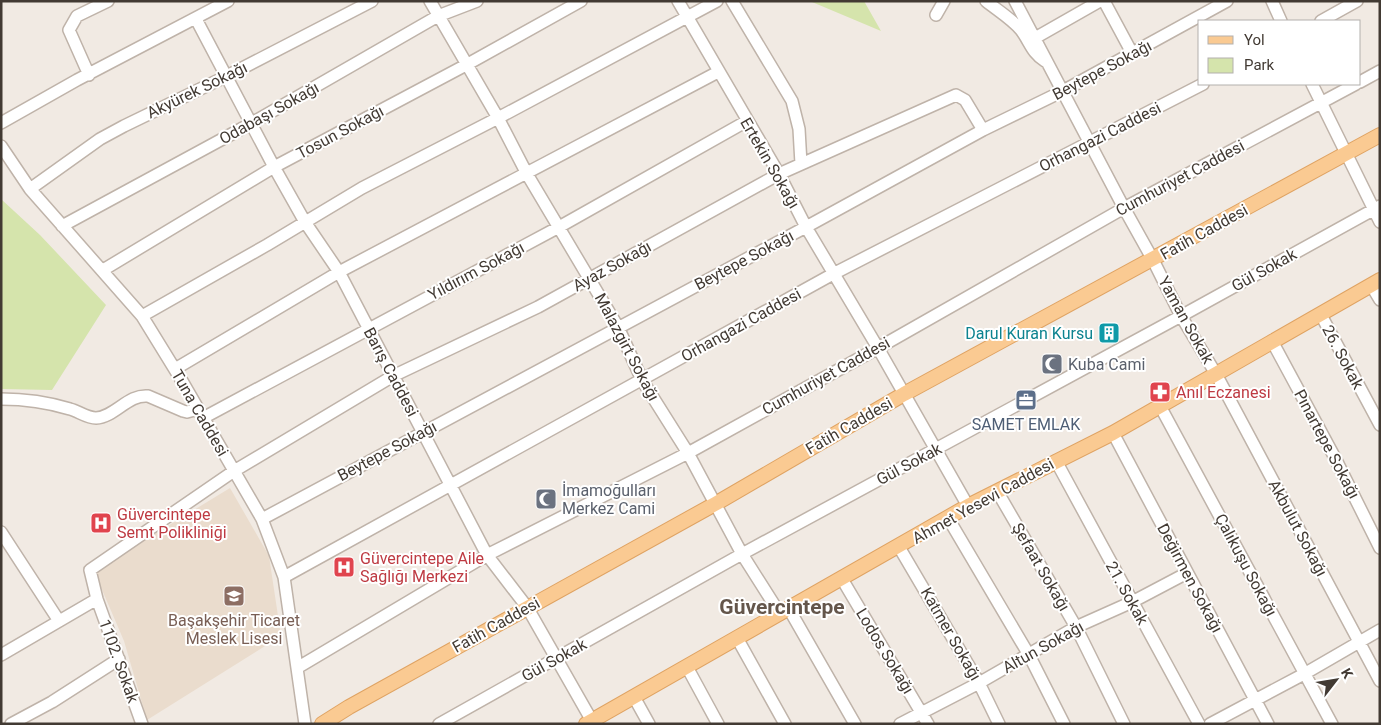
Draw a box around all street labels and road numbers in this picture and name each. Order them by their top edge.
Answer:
street label: Beytepe Sokağı [1049,36,1155,104]
street label: Akyürek Sokağı [144,58,250,122]
street label: Odabaşı Sokağı [216,78,322,148]
street label: Orhangazi Caddesi [1036,98,1164,176]
street label: Tosun Sokağı [293,101,387,163]
street label: Ertekin Sokağı [736,114,804,212]
street label: Cumhuriyet Caddesi [1112,136,1248,220]
street label: Fatih Caddesi [1157,200,1251,264]
street label: Beytepe Sokağı [691,226,797,294]
street label: Ayaz Sokağı [570,237,654,295]
street label: Yıldırım Sokağı [425,238,527,304]
street label: Gül Sokak [1228,244,1300,296]
street label: Yaman Sokak [1154,273,1218,368]
street label: Orhangazi Caddesi [678,284,804,366]
street label: Malazgirt Sokağı [591,290,663,404]
street label: 26. Sokak [1318,322,1368,393]
street label: Barış Caddesi [360,324,422,420]
street label: Cumhuriyet Caddesi [759,333,893,419]
street label: Tuna Caddesi [168,366,232,460]
street label: Pınartepe Sokağı [1290,386,1364,502]
street label: Fatih Caddesi [802,394,896,458]
street label: Beytepe Sokağı [334,417,440,485]
street label: Gül Sokak [873,438,946,489]
street label: Ahmet Yesevi Caddesi [909,454,1057,548]
street label: Akbulut Sokağı [1265,476,1331,580]
street label: Çalıkuşu Sokağı [1211,511,1281,619]
street label: Şefaat Sokağı [1008,520,1074,614]
street label: Değirmen Sokağı [1153,520,1227,636]
street label: 21. Sokak [1102,558,1153,629]
street label: Katmer Sokağı [917,584,985,684]
street label: Fatih Caddesi [449,593,543,657]
street label: Lodos Sokağı [852,605,918,697]
street label: 1102. Sokak [95,617,143,706]
street label: Altun Sokağı [999,617,1087,677]
street label: Gül Sokak [518,634,590,686]

